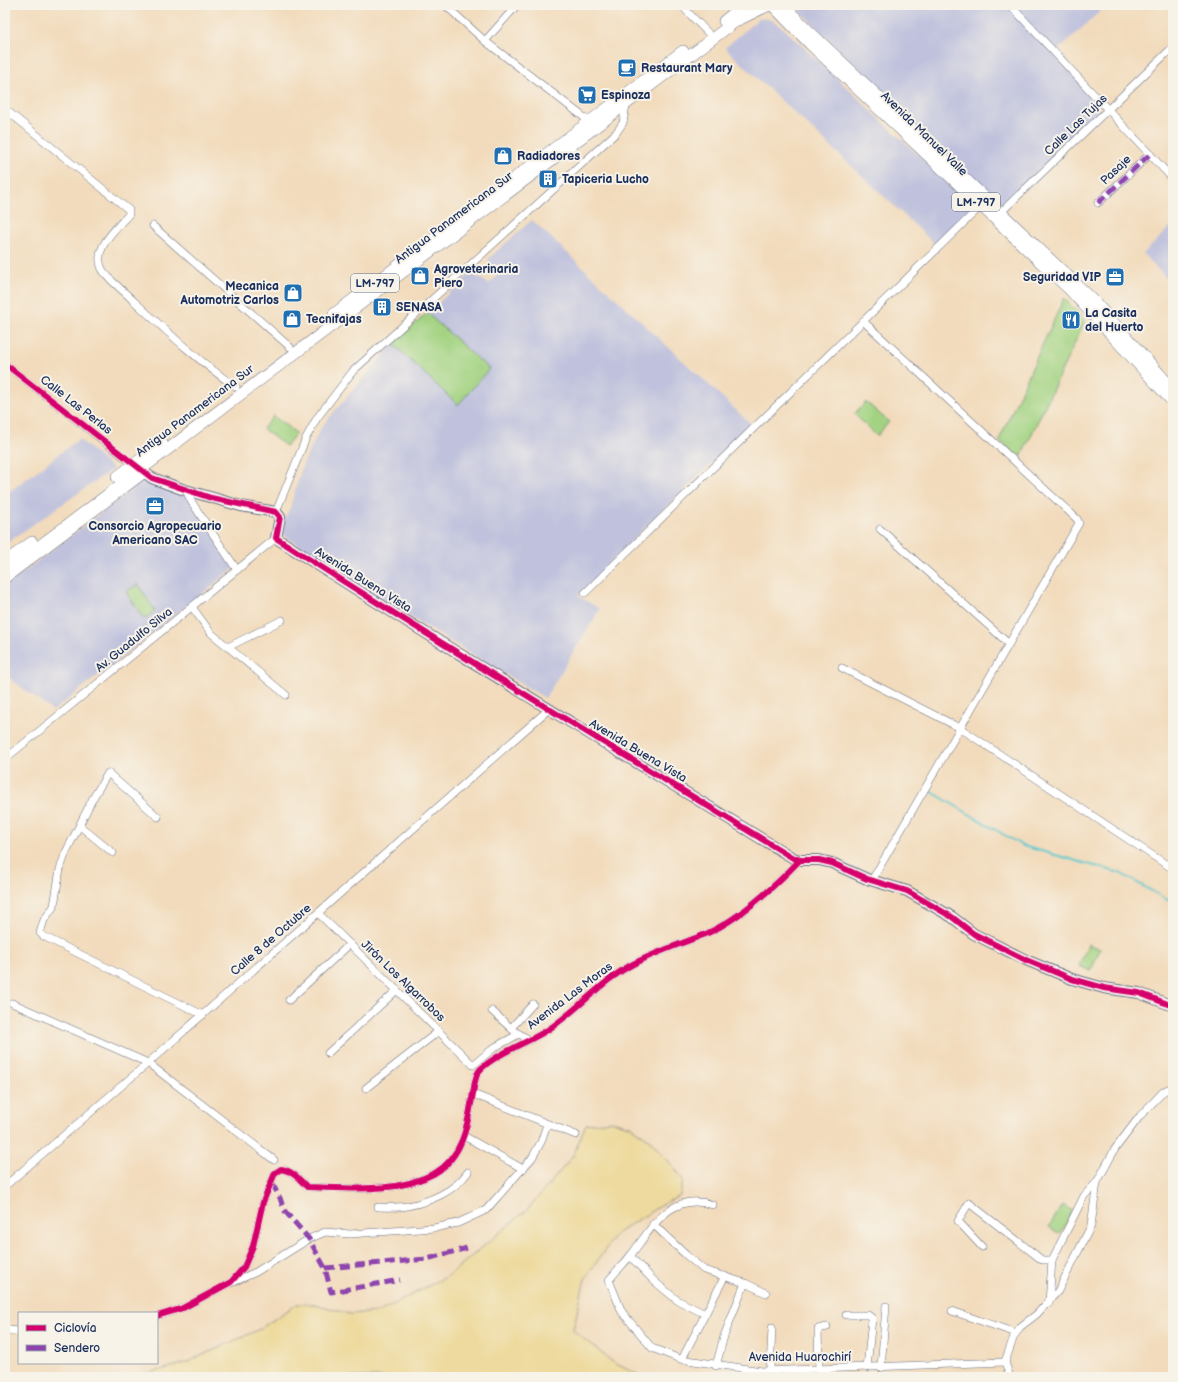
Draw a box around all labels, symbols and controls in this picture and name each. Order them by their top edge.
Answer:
cafe icon: Restaurant Mary [616,57,638,79]
place label: Restaurant Mary [641,61,733,76]
supermarket icon: Espinoza [576,84,598,106]
place label: Espinoza [601,88,651,103]
street label: Avenida Manuel Valle [877,89,971,179]
street label: Calle Las Tujas [1041,91,1111,159]
shop icon: Radiadores [492,145,514,167]
place label: Radiadores [517,149,580,164]
street label: Pasaje [1098,152,1134,188]
street label: Antigua Panamericana Sur [392,168,516,267]
building icon: Tapiceria Lucho [537,168,559,190]
place label: Tapiceria Lucho [562,172,649,187]
road number: LM-797 [952,193,1000,211]
place label: Agroveterinaria Piero [433,262,518,291]
shop icon: Agroveterinaria Piero [409,265,431,287]
office icon: Seguridad VIP [1104,266,1126,288]
place label: Seguridad VIP [1023,270,1101,285]
road number: LM-797 [351,274,399,292]
place label: Mecanica Automotriz Carlos [180,279,279,308]
shop icon: Mecanica Automotriz Carlos [282,282,304,304]
building icon: SENASA [371,296,393,318]
place label: SENASA [396,300,443,315]
place label: La Casita del Huerto [1085,306,1143,335]
shop icon: Tecnifajas [281,308,303,330]
restaurant icon: La Casita del Huerto [1060,309,1082,331]
place label: Tecnifajas [306,312,362,327]
street label: Antigua Panamericana Sur [133,361,257,460]
street label: Calle Las Perlas [37,372,115,438]
office icon: Consorcio Agropecuario Americano SAC [144,495,166,517]
place label: Consorcio Agropecuario Americano SAC [89,519,222,548]
street label: Avenida Buena Vista [312,544,414,616]
street label: Av. Guadulfo Silva [93,604,176,676]
street label: Avenida Buena Vista [587,716,690,786]
street label: Calle 8 de Octubre [228,901,314,979]
street label: Jirón Los Algarrobos [358,937,448,1025]
street label: Avenida Las Moras [524,959,616,1033]
legend [18,1312,158,1364]
text: Ciclovía [54,1321,97,1336]
text: Sendero [54,1341,100,1356]
street label: Avenida Huarochirí [749,1350,851,1365]

